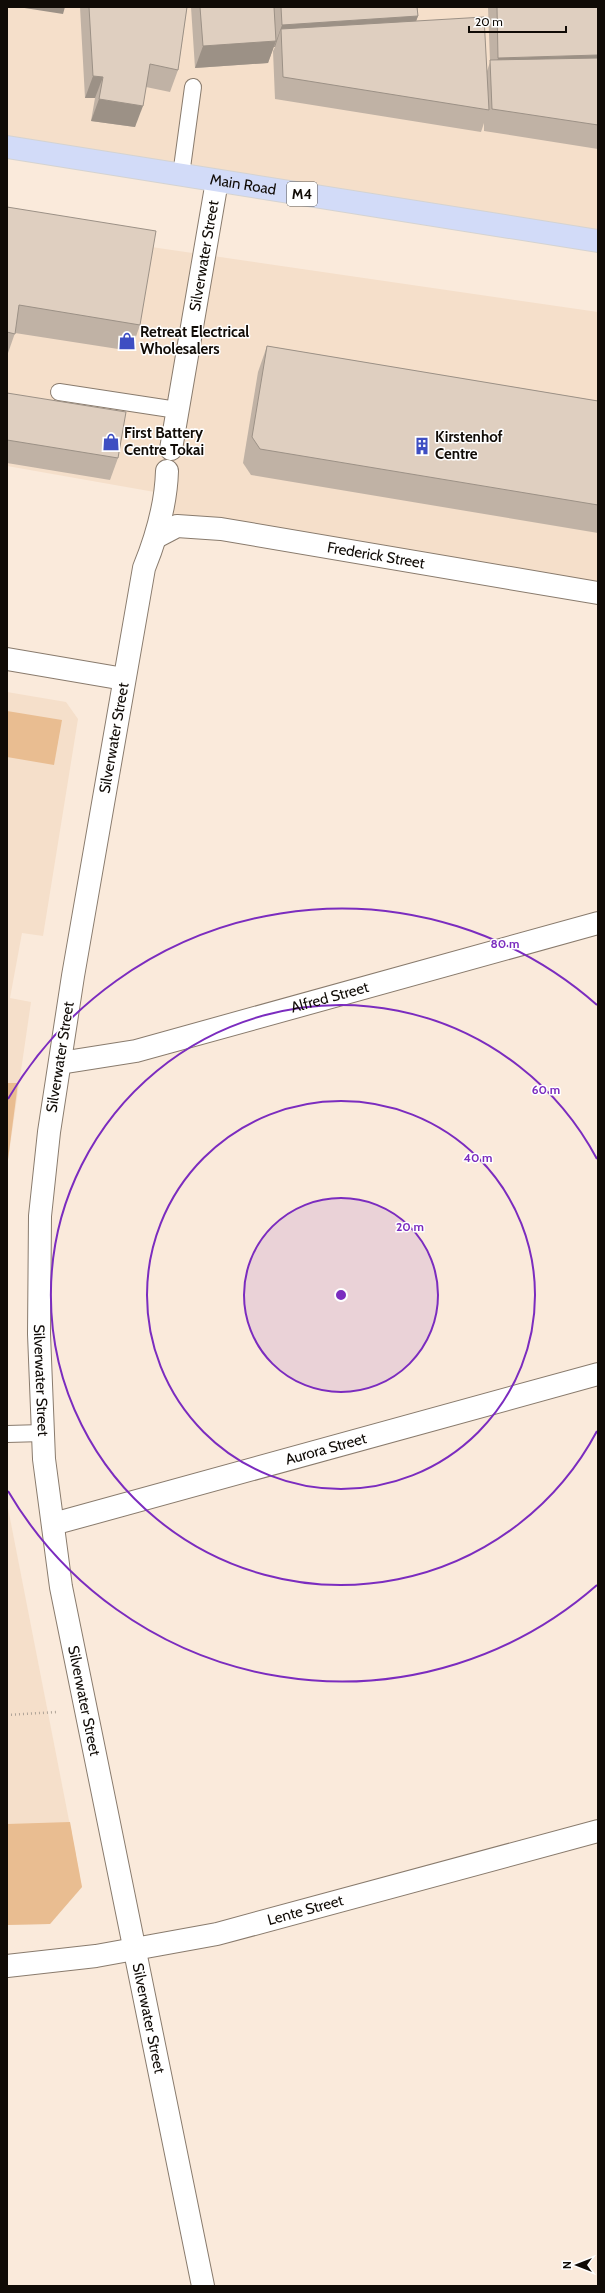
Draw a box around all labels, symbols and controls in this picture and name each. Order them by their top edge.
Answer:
scale bar [469,8,566,34]
text: 20 m [475,14,503,29]
street label: Main Road [209,170,277,199]
road number: M4 [287,182,317,206]
street label: Silverwater Street [186,199,223,313]
place label: Retreat Electrical Wholesalers [140,323,249,358]
shop icon: Retreat Electrical Wholesalers [117,331,137,351]
place label: First Battery Centre Tokai [124,424,204,459]
place label: Kirstenhof Centre [435,428,503,463]
shop icon: First Battery Centre Tokai [101,432,121,452]
building icon: Kirstenhof Centre [412,436,432,456]
street label: Frederick Street [326,538,426,572]
street label: Silverwater Street [95,681,133,795]
text: 80 m [491,936,519,951]
street label: Alfred Street [289,978,371,1017]
street label: Silverwater Street [42,1000,78,1114]
text: 60 m [532,1082,560,1097]
text: 40 m [463,1150,493,1165]
text: 20 m [396,1219,424,1234]
centre of rings [334,1288,348,1302]
street label: Silverwater Street [30,1324,52,1437]
street label: Aurora Street [283,1429,369,1469]
street label: Silverwater Street [64,1644,104,1758]
street label: Lente Street [265,1891,345,1929]
street label: Silverwater Street [129,1961,169,2075]
north arrow [557,2245,597,2285]
text: N [560,2261,574,2269]

